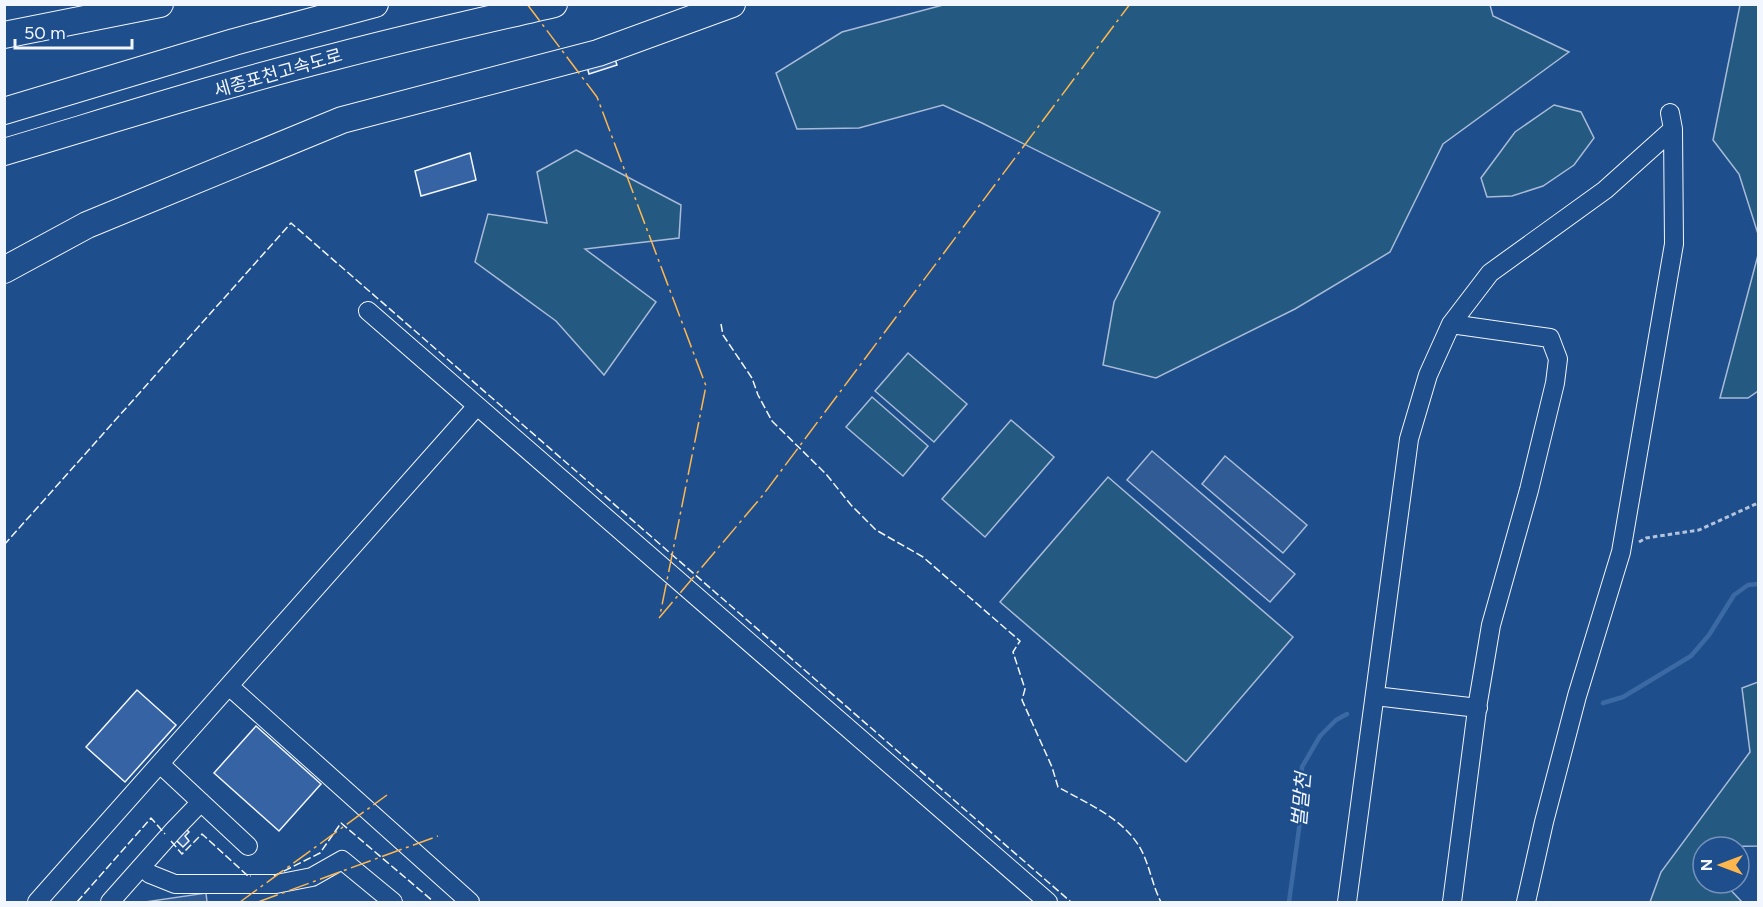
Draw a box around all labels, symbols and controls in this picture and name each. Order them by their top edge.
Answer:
scale bar [15,12,132,50]
text: 50 m [24,22,66,44]
street label: 세종포천고속도로 [211,44,345,102]
water label: 벌말천 [1287,769,1316,829]
north arrow [1691,835,1751,895]
text: N [1697,859,1716,871]

